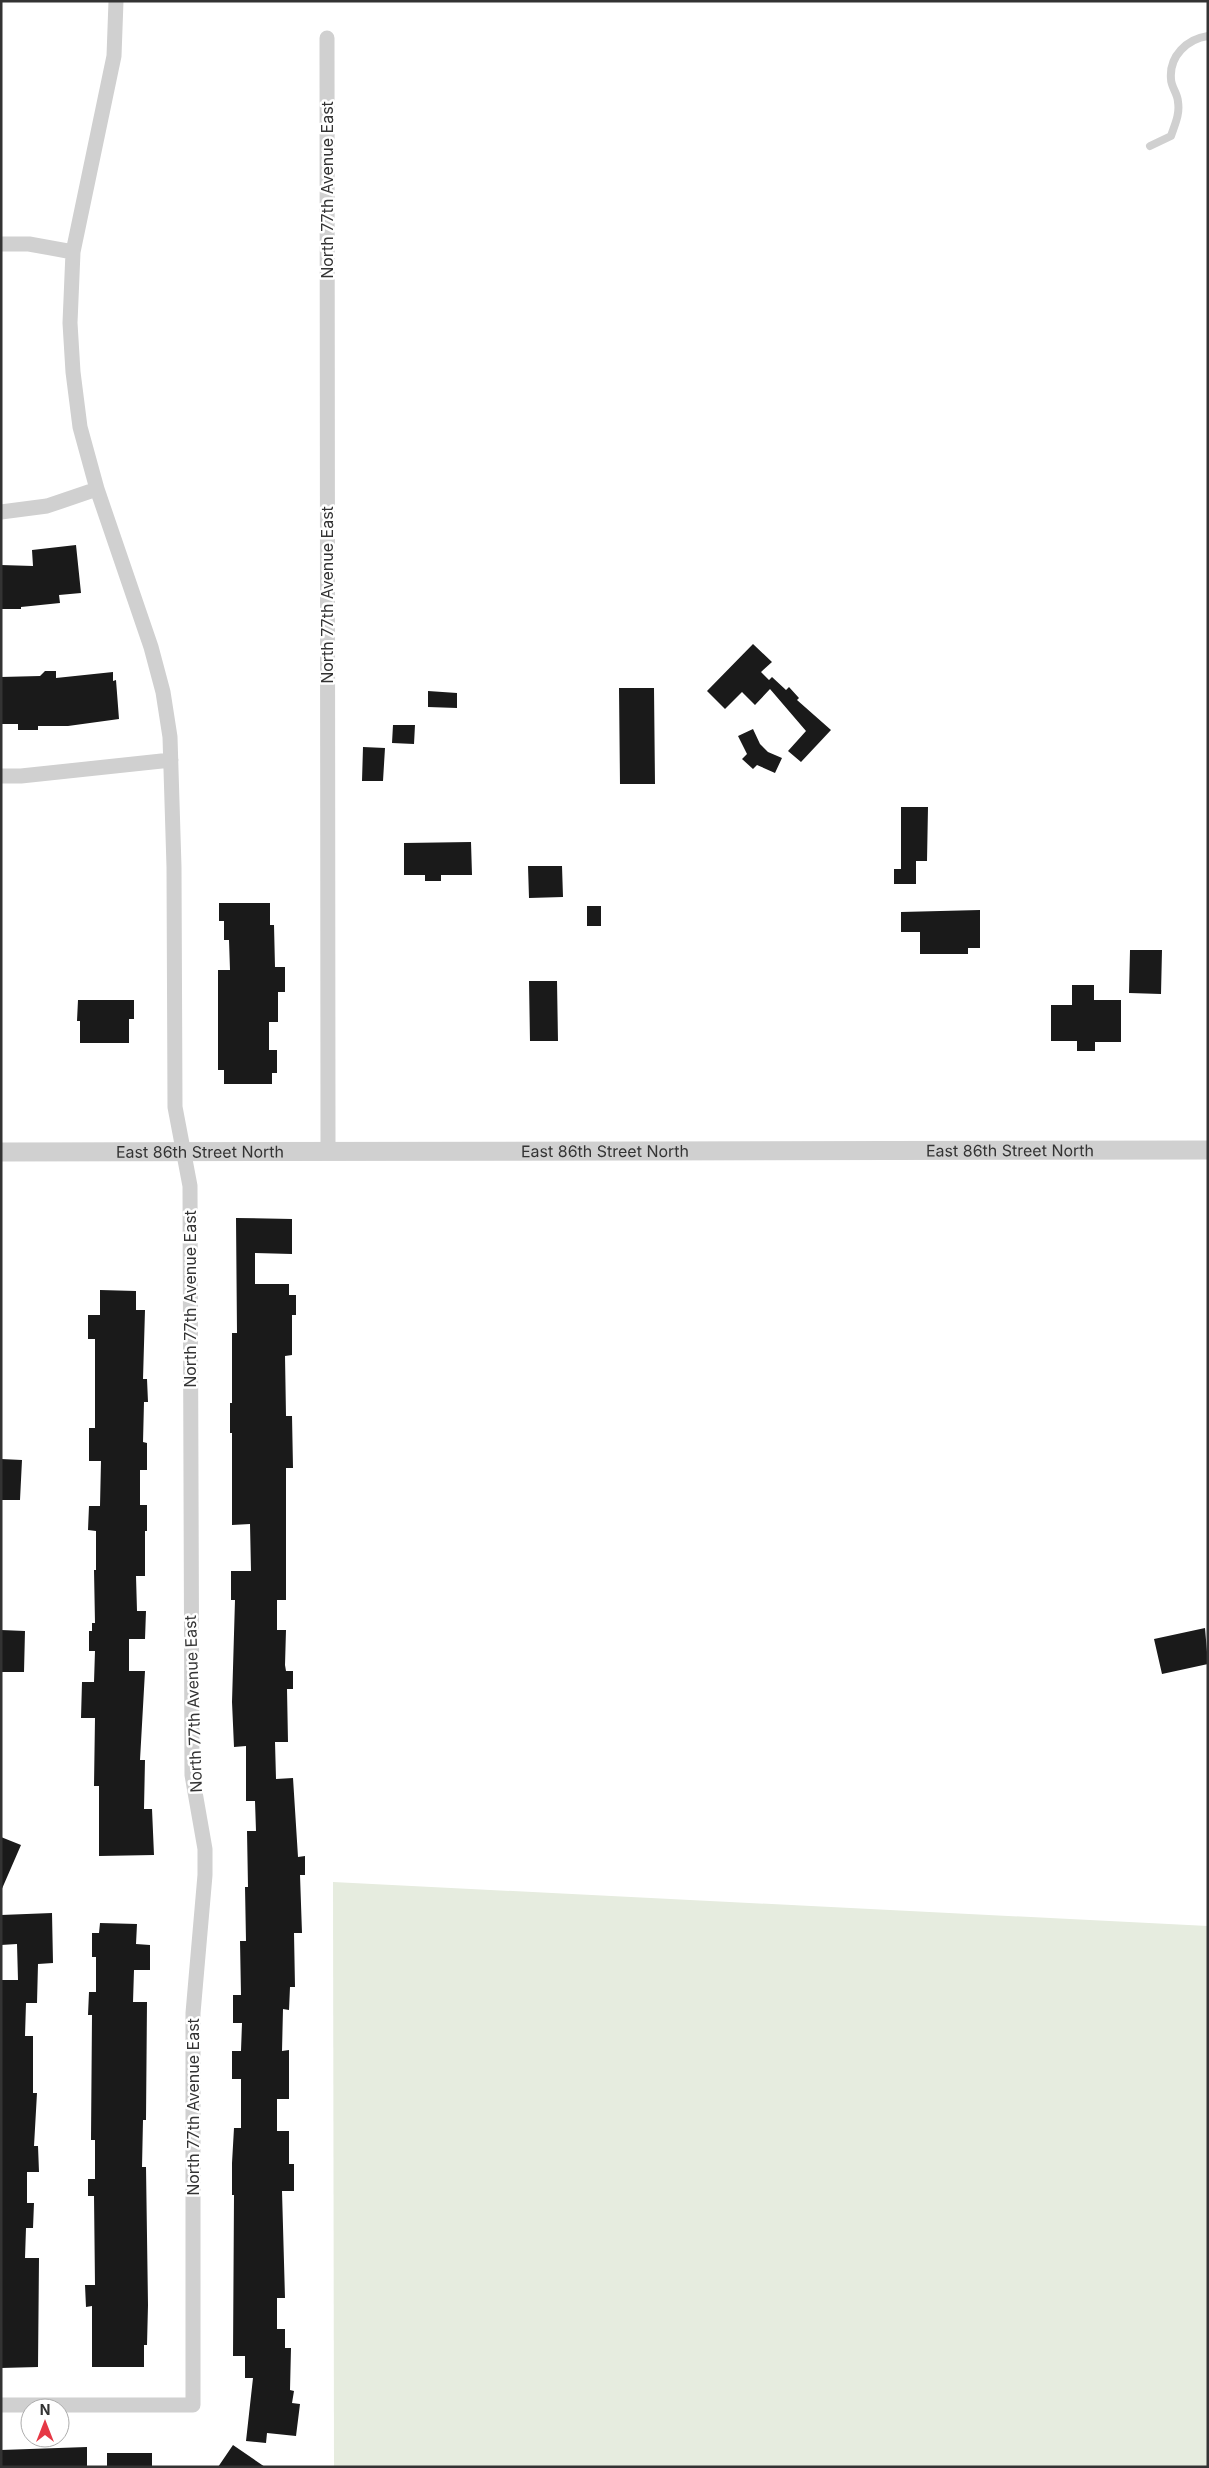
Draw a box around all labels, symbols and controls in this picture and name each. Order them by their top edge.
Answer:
street label: North 77th Avenue East [317,101,337,279]
street label: North 77th Avenue East [317,506,337,684]
street label: East 86th Street North [926,1140,1094,1160]
street label: East 86th Street North [521,1141,689,1161]
street label: East 86th Street North [116,1142,284,1162]
street label: North 77th Avenue East [180,1210,200,1388]
street label: North 77th Avenue East [180,1615,206,1793]
street label: North 77th Avenue East [183,2018,203,2196]
north arrow [20,2398,70,2448]
text: N [40,2401,50,2418]

